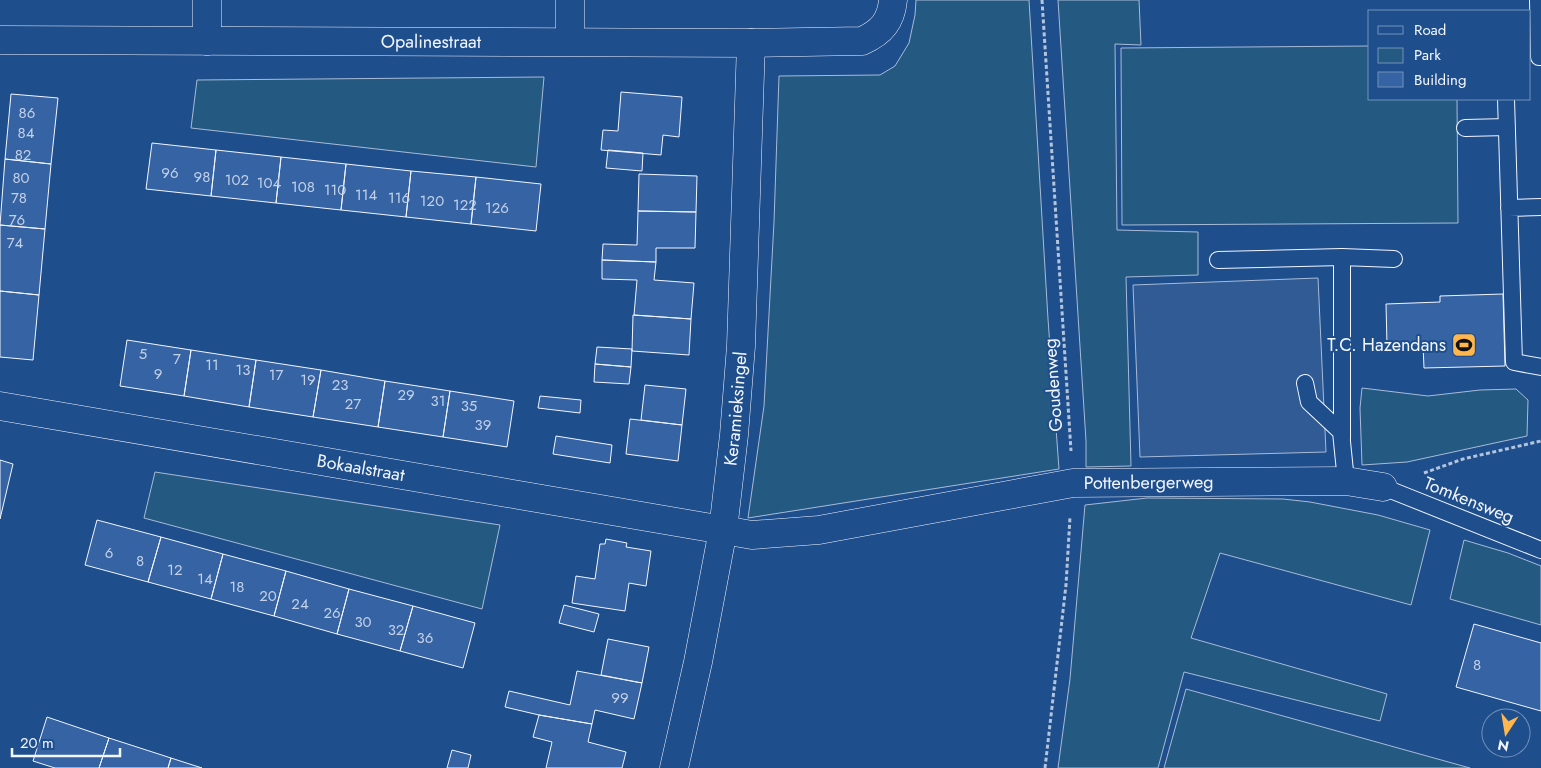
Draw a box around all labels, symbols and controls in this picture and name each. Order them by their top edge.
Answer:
legend [1368,10,1531,100]
text: Road [1414,19,1446,41]
street label: Opalinestraat [381,29,482,55]
text: Park [1414,44,1441,66]
text: Building [1414,69,1466,91]
house number: 86 [19,102,35,124]
house number: 84 [18,122,35,144]
house number: 82 [15,144,31,166]
house number: 96 [161,162,179,184]
house number: 98 [194,166,210,188]
house number: 80 [12,167,30,189]
house number: 102 [225,169,249,191]
house number: 104 [257,172,282,194]
house number: 108 [291,176,315,198]
house number: 110 [324,179,346,201]
house number: 114 [355,184,377,206]
house number: 78 [11,187,27,209]
house number: 116 [388,187,410,209]
house number: 120 [420,190,444,212]
house number: 122 [453,194,477,216]
house number: 126 [485,197,509,219]
house number: 76 [9,209,25,231]
house number: 74 [7,232,24,254]
place label: T.C. Hazendans [1327,332,1446,358]
sports icon: T.C. Hazendans [1451,332,1477,358]
street label: Goudenweg [1037,337,1069,433]
house number: 5 [139,343,147,365]
house number: 7 [173,348,181,370]
street label: Keramieksingel [718,350,754,467]
house number: 11 [205,354,219,376]
house number: 13 [236,359,250,381]
house number: 9 [154,363,162,385]
house number: 17 [269,364,283,386]
house number: 19 [300,369,316,391]
house number: 23 [332,374,348,396]
house number: 29 [397,384,415,406]
house number: 31 [431,390,445,412]
house number: 27 [345,393,361,415]
house number: 35 [461,395,477,417]
house number: 39 [475,414,491,436]
street label: Bokaalstraat [315,448,407,488]
street label: Pottenbergerweg [1084,469,1214,496]
street label: Tomkensweg [1420,470,1518,530]
house number: 6 [105,542,113,564]
house number: 8 [136,550,144,572]
house number: 12 [167,559,183,581]
house number: 14 [197,568,213,590]
house number: 18 [230,576,244,598]
house number: 20 [259,585,277,607]
house number: 24 [291,593,309,615]
house number: 26 [323,602,341,624]
house number: 30 [354,611,372,633]
house number: 32 [388,619,404,641]
house number: 36 [417,627,433,649]
house number: 8 [1473,654,1481,676]
house number: 99 [611,687,629,709]
north arrow [1481,708,1531,758]
scale bar [12,726,120,758]
text: 20 m [20,732,54,754]
text: N [1496,735,1511,757]

